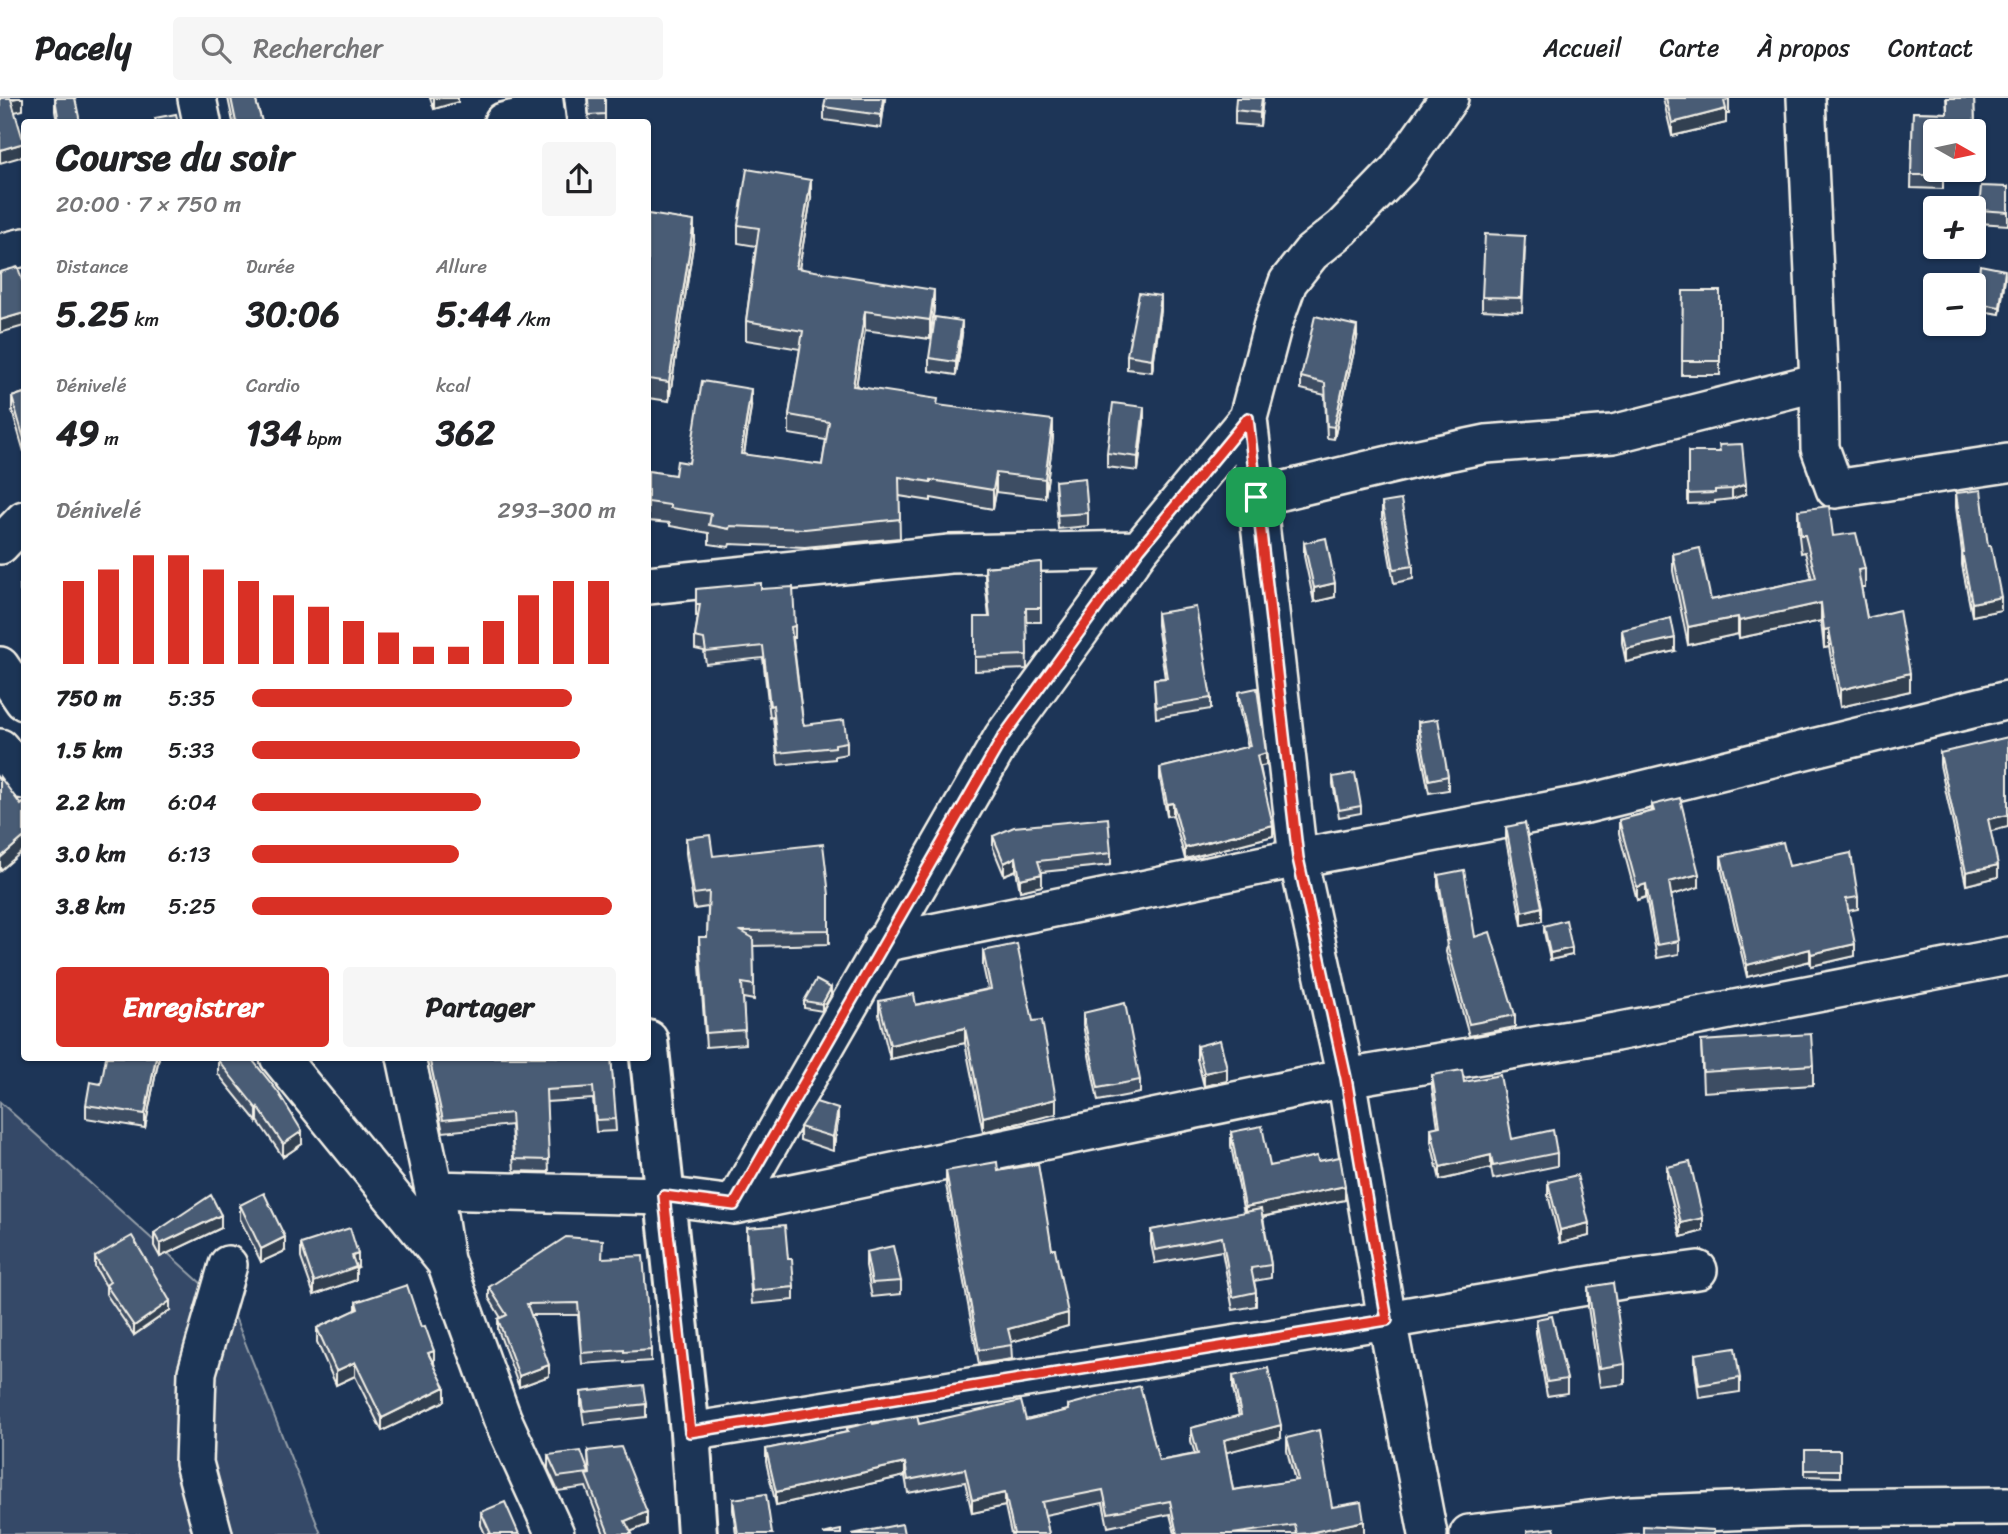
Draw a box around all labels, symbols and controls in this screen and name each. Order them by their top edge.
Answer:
search box [173,17,663,80]
text: Pacely [35,19,131,77]
text: Rechercher [253,25,383,71]
text: Accueil [1543,27,1622,69]
text: Carte [1660,27,1719,69]
text: À propos [1757,27,1850,69]
text: Contact [1888,27,1973,69]
icon: search [197,29,235,67]
north arrow [1923,119,1986,182]
map controls [1923,119,1986,336]
text: Course du soir [56,124,294,191]
button: share [542,142,616,216]
text: 20:00 · 7 × 750 m [56,184,241,225]
button: + [1923,196,1986,259]
text: Distance [56,250,128,283]
text: Durée [246,250,295,283]
text: Allure [436,250,487,283]
button: − [1923,273,1986,336]
text: 5.25 [56,283,130,345]
text: 30:06 [246,283,340,345]
text: 5:44 [436,283,512,345]
text: km [130,303,159,336]
text: /km [512,303,551,336]
text: Dénivelé [56,369,126,402]
text: Cardio [246,369,300,402]
text: kcal [436,369,471,402]
text: 49 [56,402,99,464]
text: 134 [246,402,302,464]
text: 362 [436,402,495,464]
text: m [99,422,119,455]
text: bpm [302,422,342,455]
pin [1226,467,1286,527]
icon: arrive [1237,478,1275,516]
text: Dénivelé [56,490,141,531]
text: 293–300 m [498,490,616,531]
text: 750 m [56,678,121,719]
text: 5:35 [168,678,216,719]
text: 1.5 km [56,730,123,771]
text: 5:33 [168,730,214,771]
text: 2.2 km [56,782,125,823]
text: 6:04 [168,782,217,823]
text: 3.0 km [56,834,126,875]
text: 6:13 [168,834,211,875]
text: 3.8 km [56,886,125,927]
text: 5:25 [168,886,216,927]
button: Enregistrer [56,967,329,1047]
button: Partager [343,967,616,1047]

